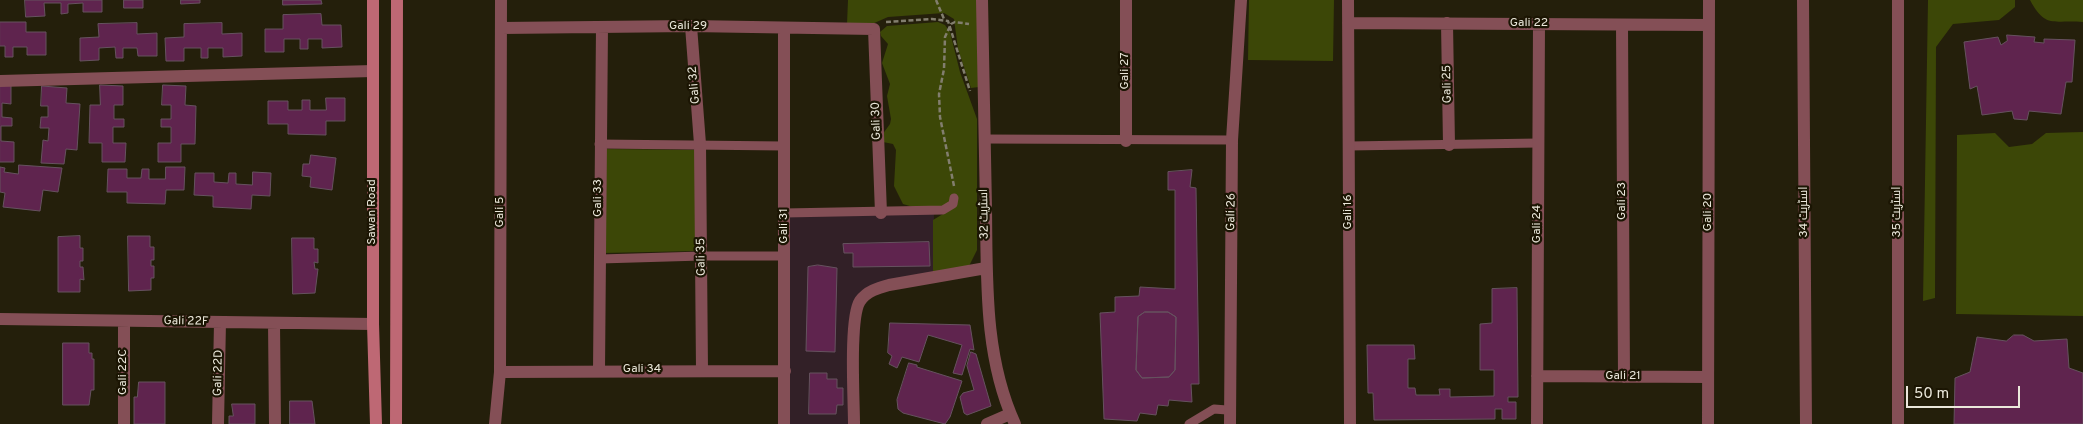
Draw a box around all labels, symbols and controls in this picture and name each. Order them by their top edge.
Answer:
street label: Gali 22 [1510,17,1548,31]
street label: Gali 29 [669,20,707,34]
street label: Gali 27 [1119,52,1133,90]
street label: Gali 32 [686,65,704,105]
street label: Gali 25 [1440,65,1456,103]
street label: Gali 30 [869,102,885,140]
street label: Sawan Road [366,179,380,245]
street label: Gali 33 [592,179,606,217]
street label: Gali 23 [1616,182,1630,220]
street label: اسٹریٹ 34 [1798,187,1812,237]
street label: اسٹریٹ 35 [1891,187,1905,237]
street label: اسٹریٹ 32 [977,189,993,239]
street label: Gali 26 [1224,193,1240,231]
street label: Gali 20 [1702,193,1716,231]
street label: Gali 16 [1342,194,1356,230]
street label: Gali 5 [494,196,508,228]
street label: Gali 24 [1531,205,1545,243]
street label: Gali 31 [778,208,792,244]
street label: Gali 35 [694,238,710,276]
street label: Gali 22F [163,314,209,330]
street label: Gali 22C [117,349,131,395]
street label: Gali 22D [211,350,227,396]
street label: Gali 34 [623,363,661,377]
street label: Gali 21 [1605,370,1641,384]
scale bar [1908,376,2022,408]
text: 50 m [1914,385,1949,404]

